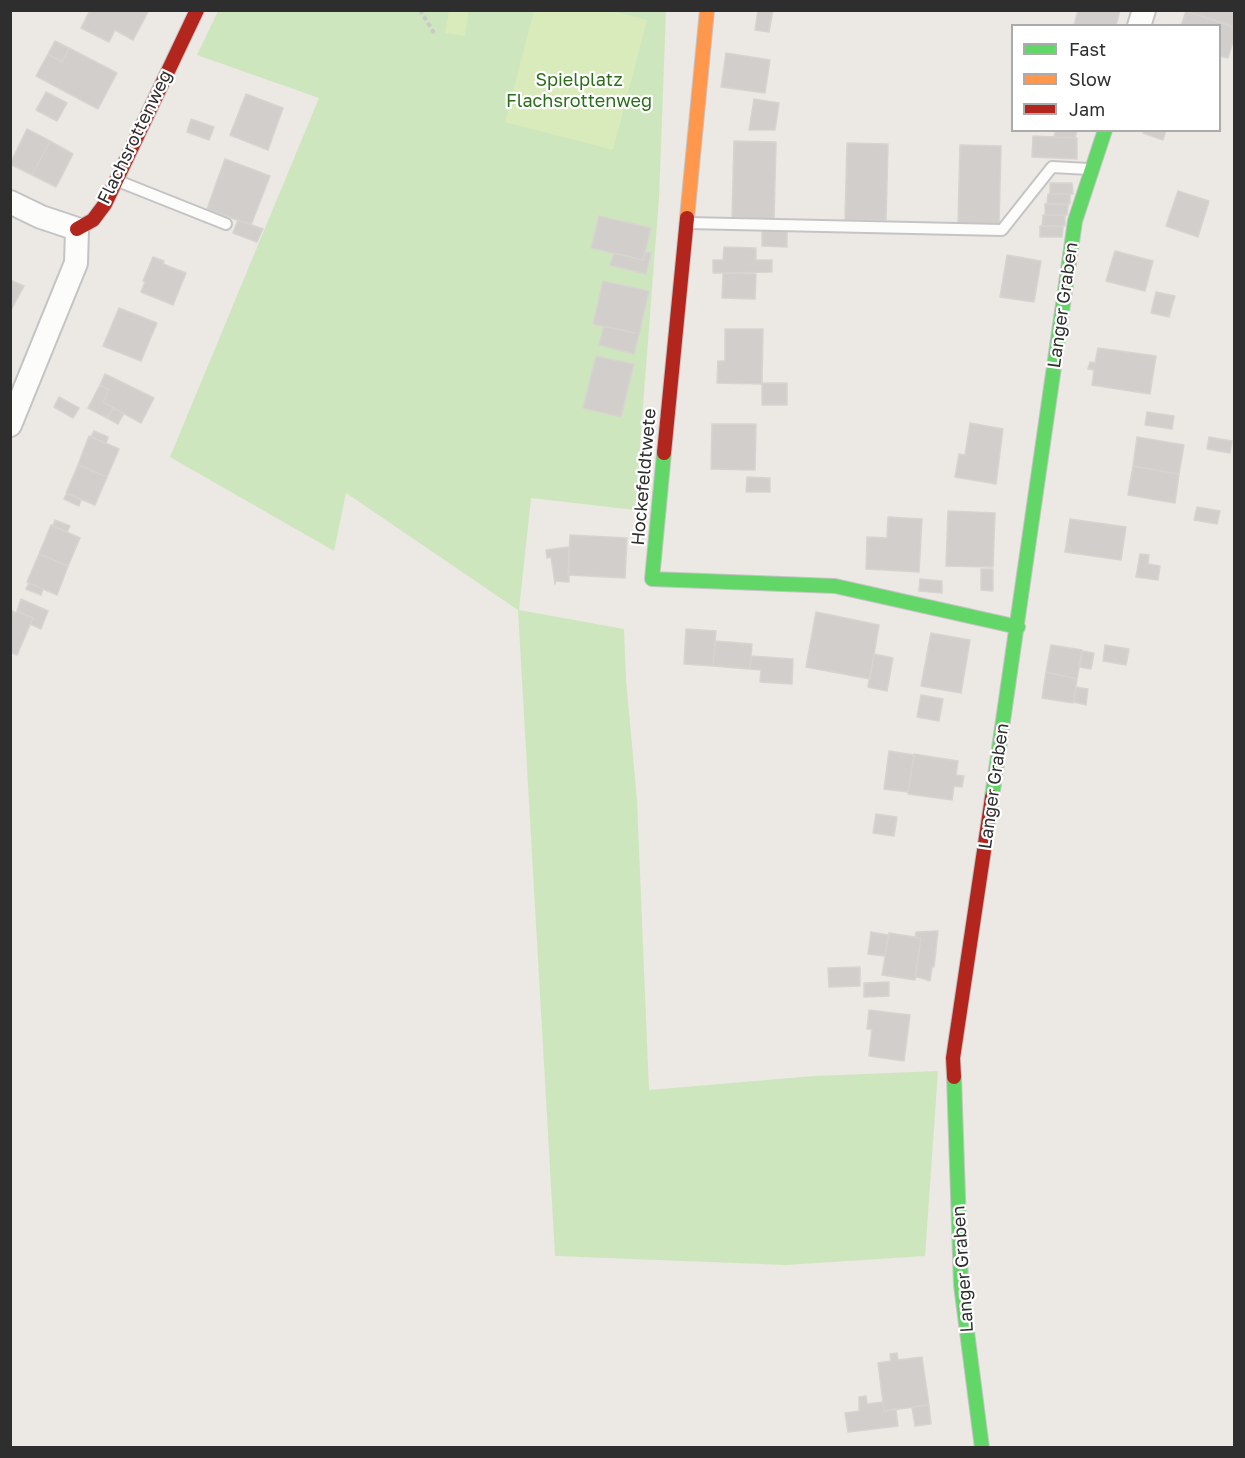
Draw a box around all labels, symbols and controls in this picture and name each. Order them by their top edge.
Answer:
legend [1011,24,1221,132]
text: Fast [1069,38,1106,60]
street label: Flachsrottenweg [93,67,177,207]
text: Slow [1069,68,1111,90]
park label: Spielplatz Flachsrottenweg [506,69,652,112]
text: Jam [1069,98,1105,120]
street label: Langer Graben [1043,241,1083,369]
street label: Hockefeldtwete [627,407,661,547]
street label: Langer Graben [974,722,1014,850]
street label: Langer Graben [948,1205,978,1333]

